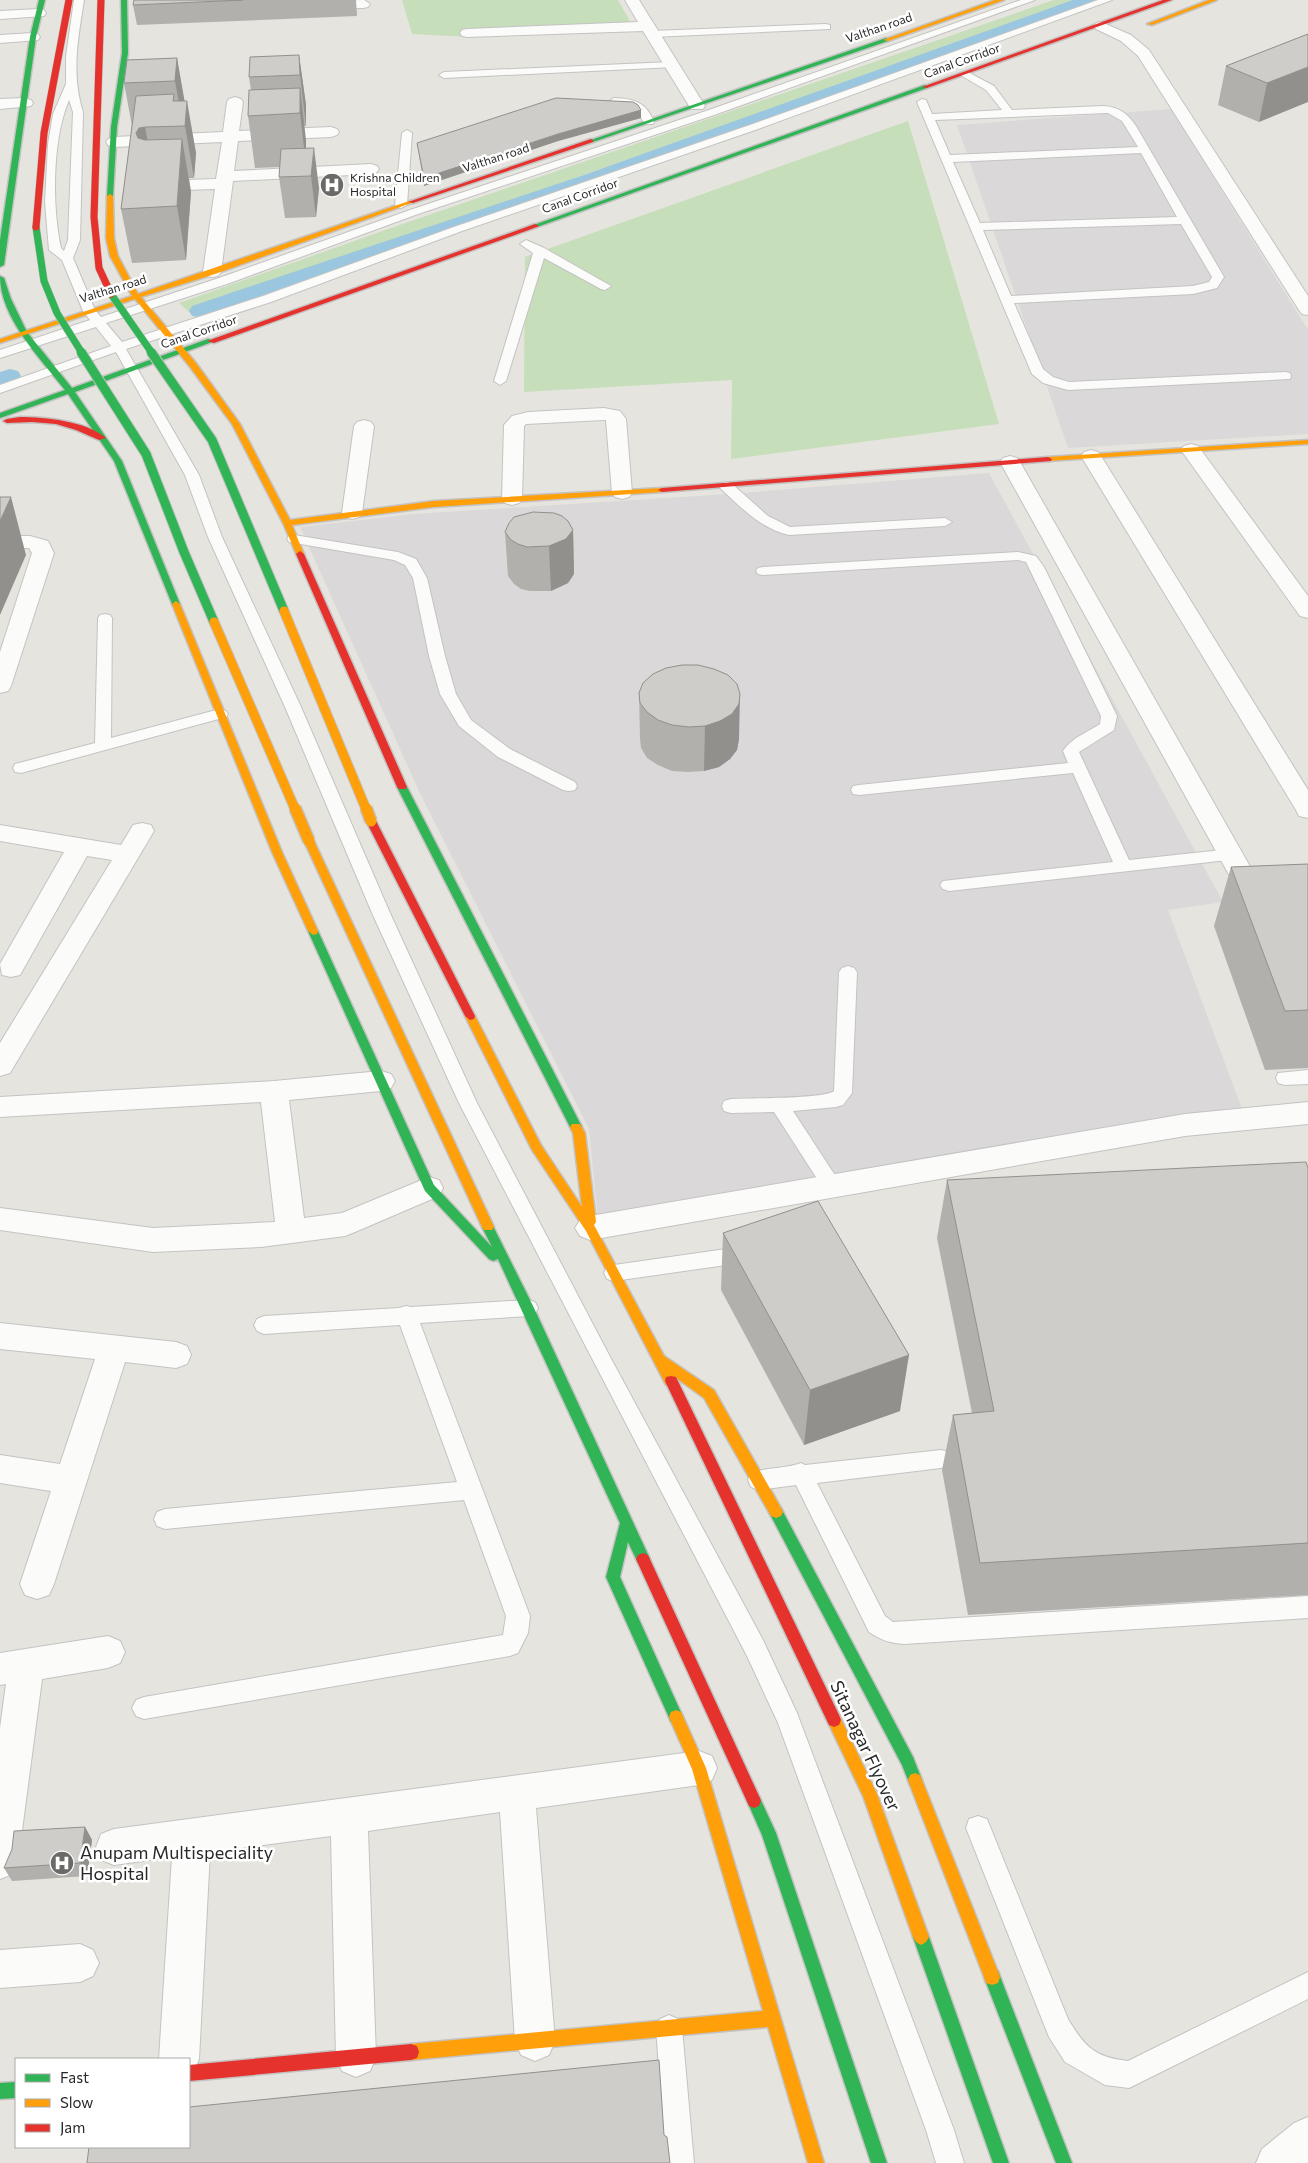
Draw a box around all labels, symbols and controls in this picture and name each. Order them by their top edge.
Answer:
street label: Valthan road [844,9,914,45]
street label: Canal Corridor [922,40,1002,80]
street label: Valthan road [461,140,531,174]
place label: Krishna Children Hospital [350,170,440,198]
hospital icon: Krishna Children Hospital [319,172,345,198]
street label: Canal Corridor [540,175,620,215]
street label: Valthan road [78,271,148,305]
street label: Canal Corridor [159,311,239,351]
street label: Sitanagar Flyover [826,1677,906,1814]
place label: Anupam Multispeciality Hospital [80,1841,273,1884]
hospital icon: Anupam Multispeciality Hospital [49,1850,75,1876]
legend [15,2058,190,2148]
text: Fast [60,2068,89,2086]
text: Slow [60,2093,93,2111]
text: Jam [60,2118,85,2136]

